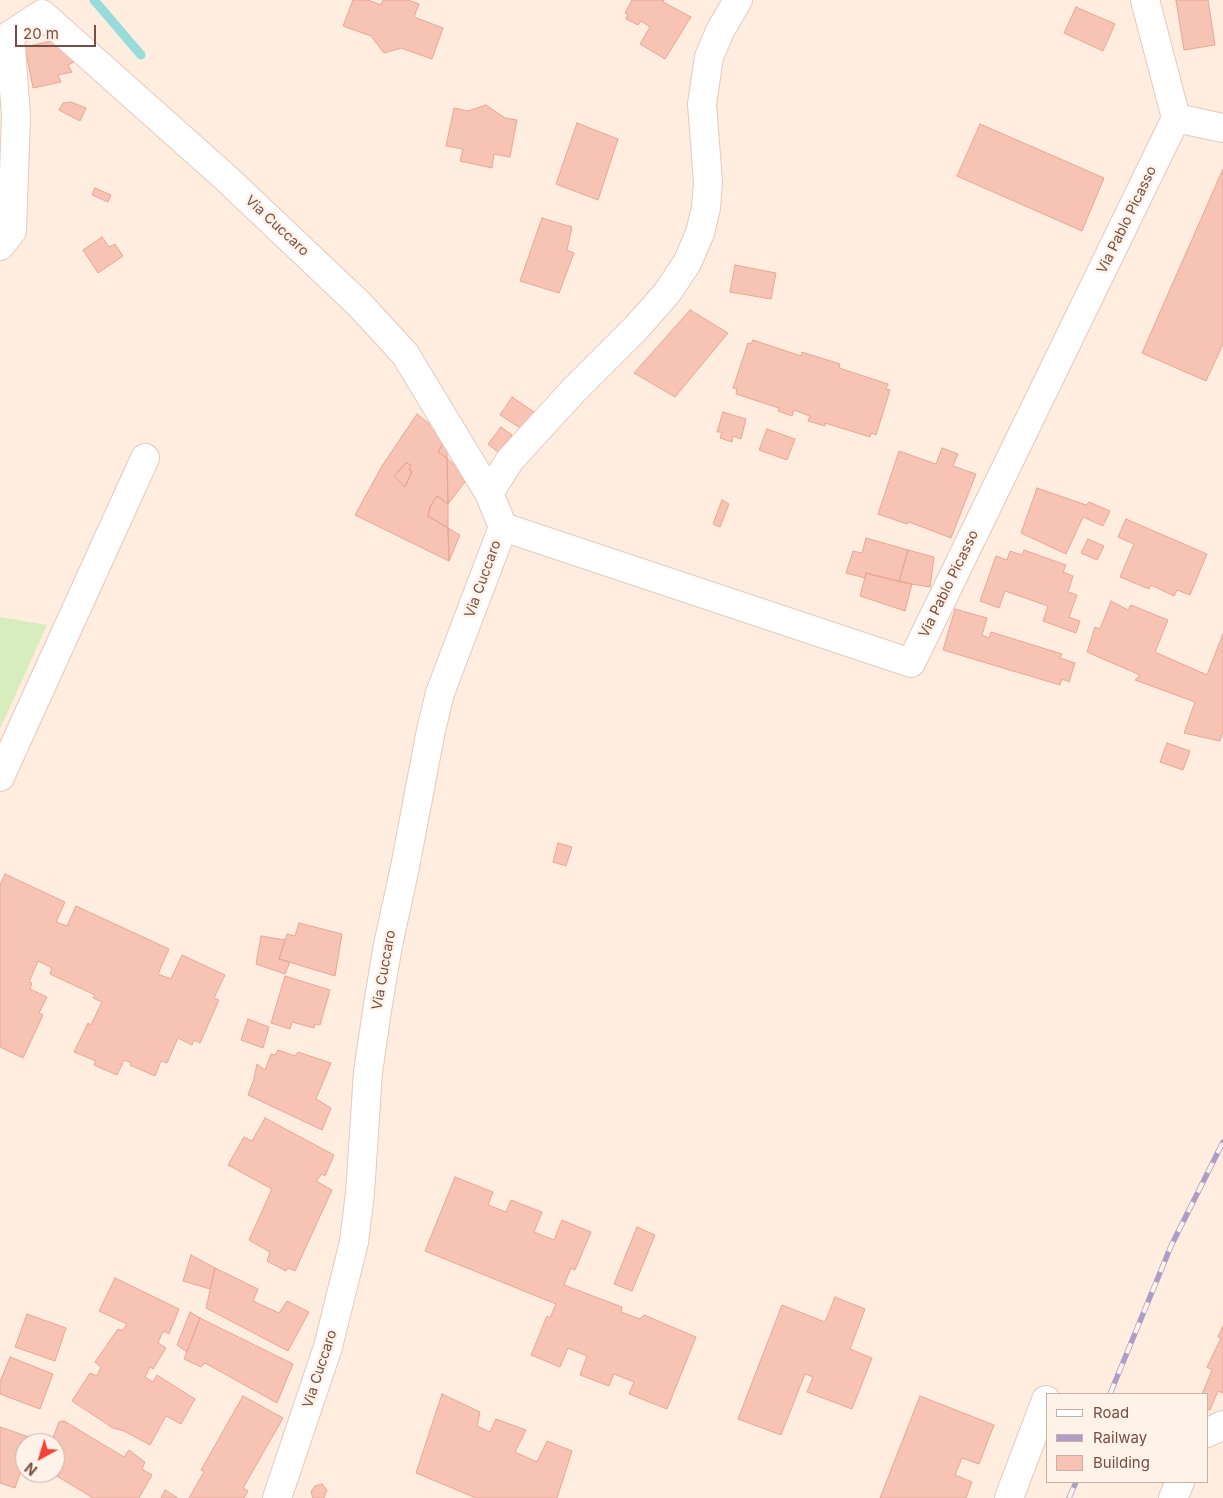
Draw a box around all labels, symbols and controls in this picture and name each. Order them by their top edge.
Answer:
scale bar [18,15,99,47]
text: 20 m [23,24,59,43]
street label: Via Pablo Picasso [1094,164,1160,276]
street label: Via Cuccaro [242,192,312,260]
street label: Via Pablo Picasso [916,528,982,640]
street label: Via Cuccaro [461,538,505,620]
street label: Via Cuccaro [369,929,399,1011]
street label: Via Cuccaro [300,1328,340,1410]
legend [1046,1393,1208,1483]
text: Road [1093,1403,1129,1422]
text: Railway [1093,1428,1147,1447]
north arrow [15,1433,65,1483]
text: Building [1093,1453,1150,1472]
text: N [21,1459,40,1479]

